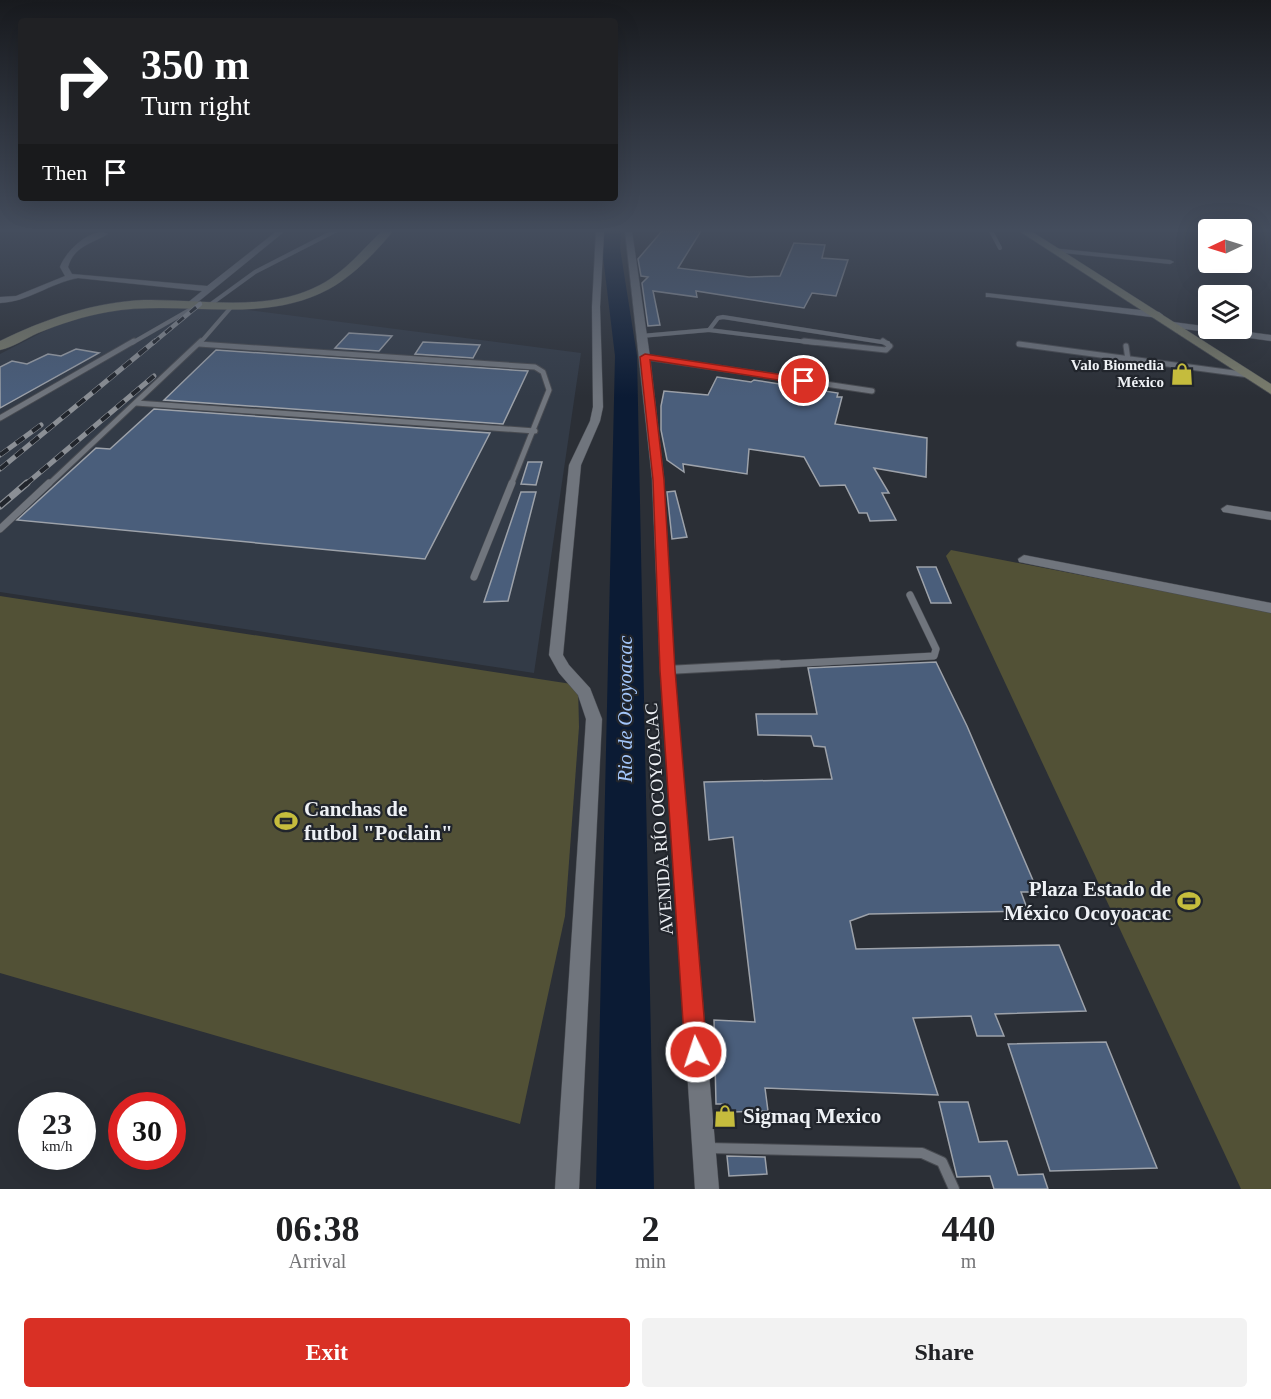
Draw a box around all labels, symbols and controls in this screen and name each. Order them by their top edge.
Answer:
icon: right [42,42,120,120]
text: 350 m [141,42,250,88]
text: Turn right [141,91,250,121]
icon: arrive [99,156,132,189]
text: Then [42,160,87,185]
north arrow [1198,219,1252,273]
map controls [1198,219,1252,339]
button: layers [1198,285,1252,339]
pin [778,355,829,406]
place label: Valo Biomedia México [1071,357,1164,390]
shop icon: Valo Biomedia México [1169,361,1195,387]
icon: arrive [787,364,820,397]
water label: Rio de Ocoyoacac [614,636,637,783]
street label: AVENIDA RÍO OCOYOACAC [640,702,677,936]
place label: Canchas de futbol "Poclain" [304,797,453,845]
sports icon: Canchas de futbol "Poclain" [273,808,299,834]
place label: Plaza Estado de México Ocoyoacac [1004,877,1171,925]
sports icon: Plaza Estado de México Ocoyoacac [1176,888,1202,914]
position arrow [664,1020,728,1084]
speed limit sign: 30 [108,1092,186,1170]
shop icon: Sigmaq Mexico [712,1103,738,1129]
place label: Sigmaq Mexico [743,1104,881,1128]
text: 23 [42,1107,72,1140]
text: km/h [42,1138,72,1154]
text: 06:38 [275,1209,359,1249]
text: 2 [642,1209,660,1249]
text: 440 [942,1209,996,1249]
text: Arrival [289,1250,346,1272]
text: min [635,1250,666,1272]
text: m [961,1250,976,1272]
button: Exit [24,1318,630,1387]
button: Share [642,1318,1247,1387]

